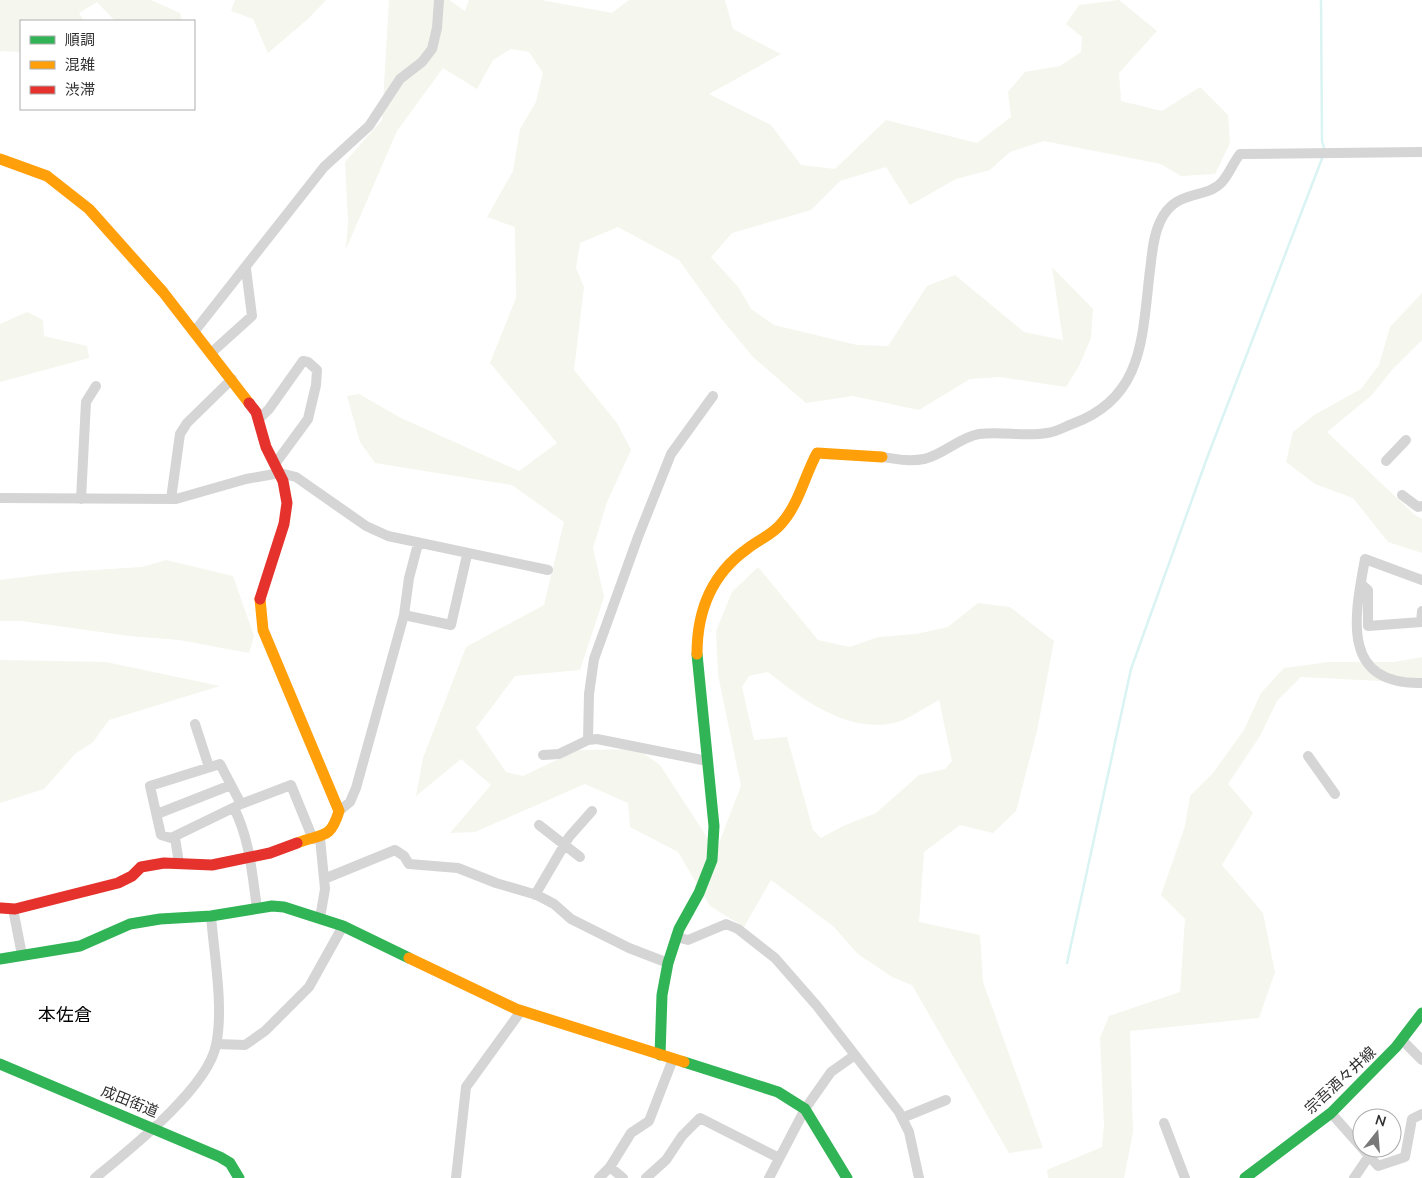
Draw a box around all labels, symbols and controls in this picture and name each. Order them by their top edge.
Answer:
legend [20,20,195,110]
text: 順調 [65,30,95,49]
text: 混雑 [65,55,95,74]
text: 渋滞 [65,80,95,99]
district label: 本佐倉 [38,1003,92,1026]
street label: 宗吾酒々井線 [1301,1042,1379,1118]
street label: 成田街道 [99,1081,161,1121]
north arrow [1352,1108,1402,1158]
text: N [1373,1110,1388,1131]

